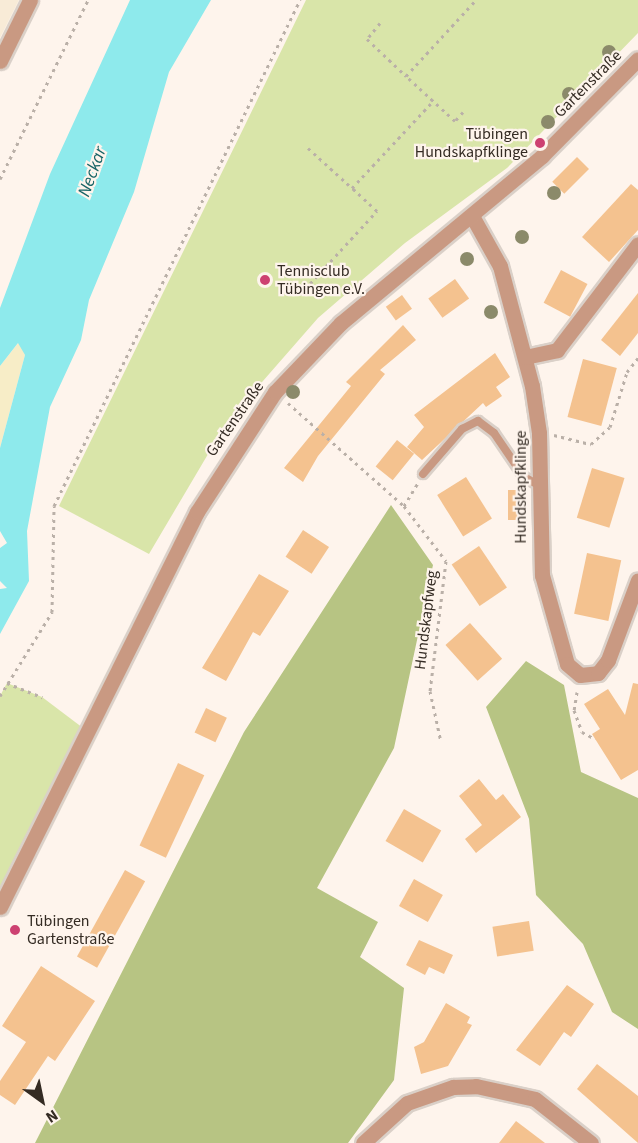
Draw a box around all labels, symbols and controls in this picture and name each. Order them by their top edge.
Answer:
street label: Gartenstraße [550,46,626,122]
place label: Tübingen Hundskapfklinge [415,124,528,162]
marker: Tübingen Hundskapfklinge [533,136,547,150]
water label: Neckar [74,144,112,200]
place label: Tennisclub Tübingen e.V. [277,261,365,299]
marker: Tennisclub Tübingen e.V. [258,273,272,287]
street label: Gartenstraße [202,378,268,460]
street label: Hundskapfklinge [511,430,531,544]
street label: Hundskapfweg [410,569,442,671]
place label: Tübingen Gartenstraße [27,911,115,949]
marker: Tübingen Gartenstraße [8,923,22,937]
north arrow [12,1071,72,1131]
text: N [41,1104,62,1128]

